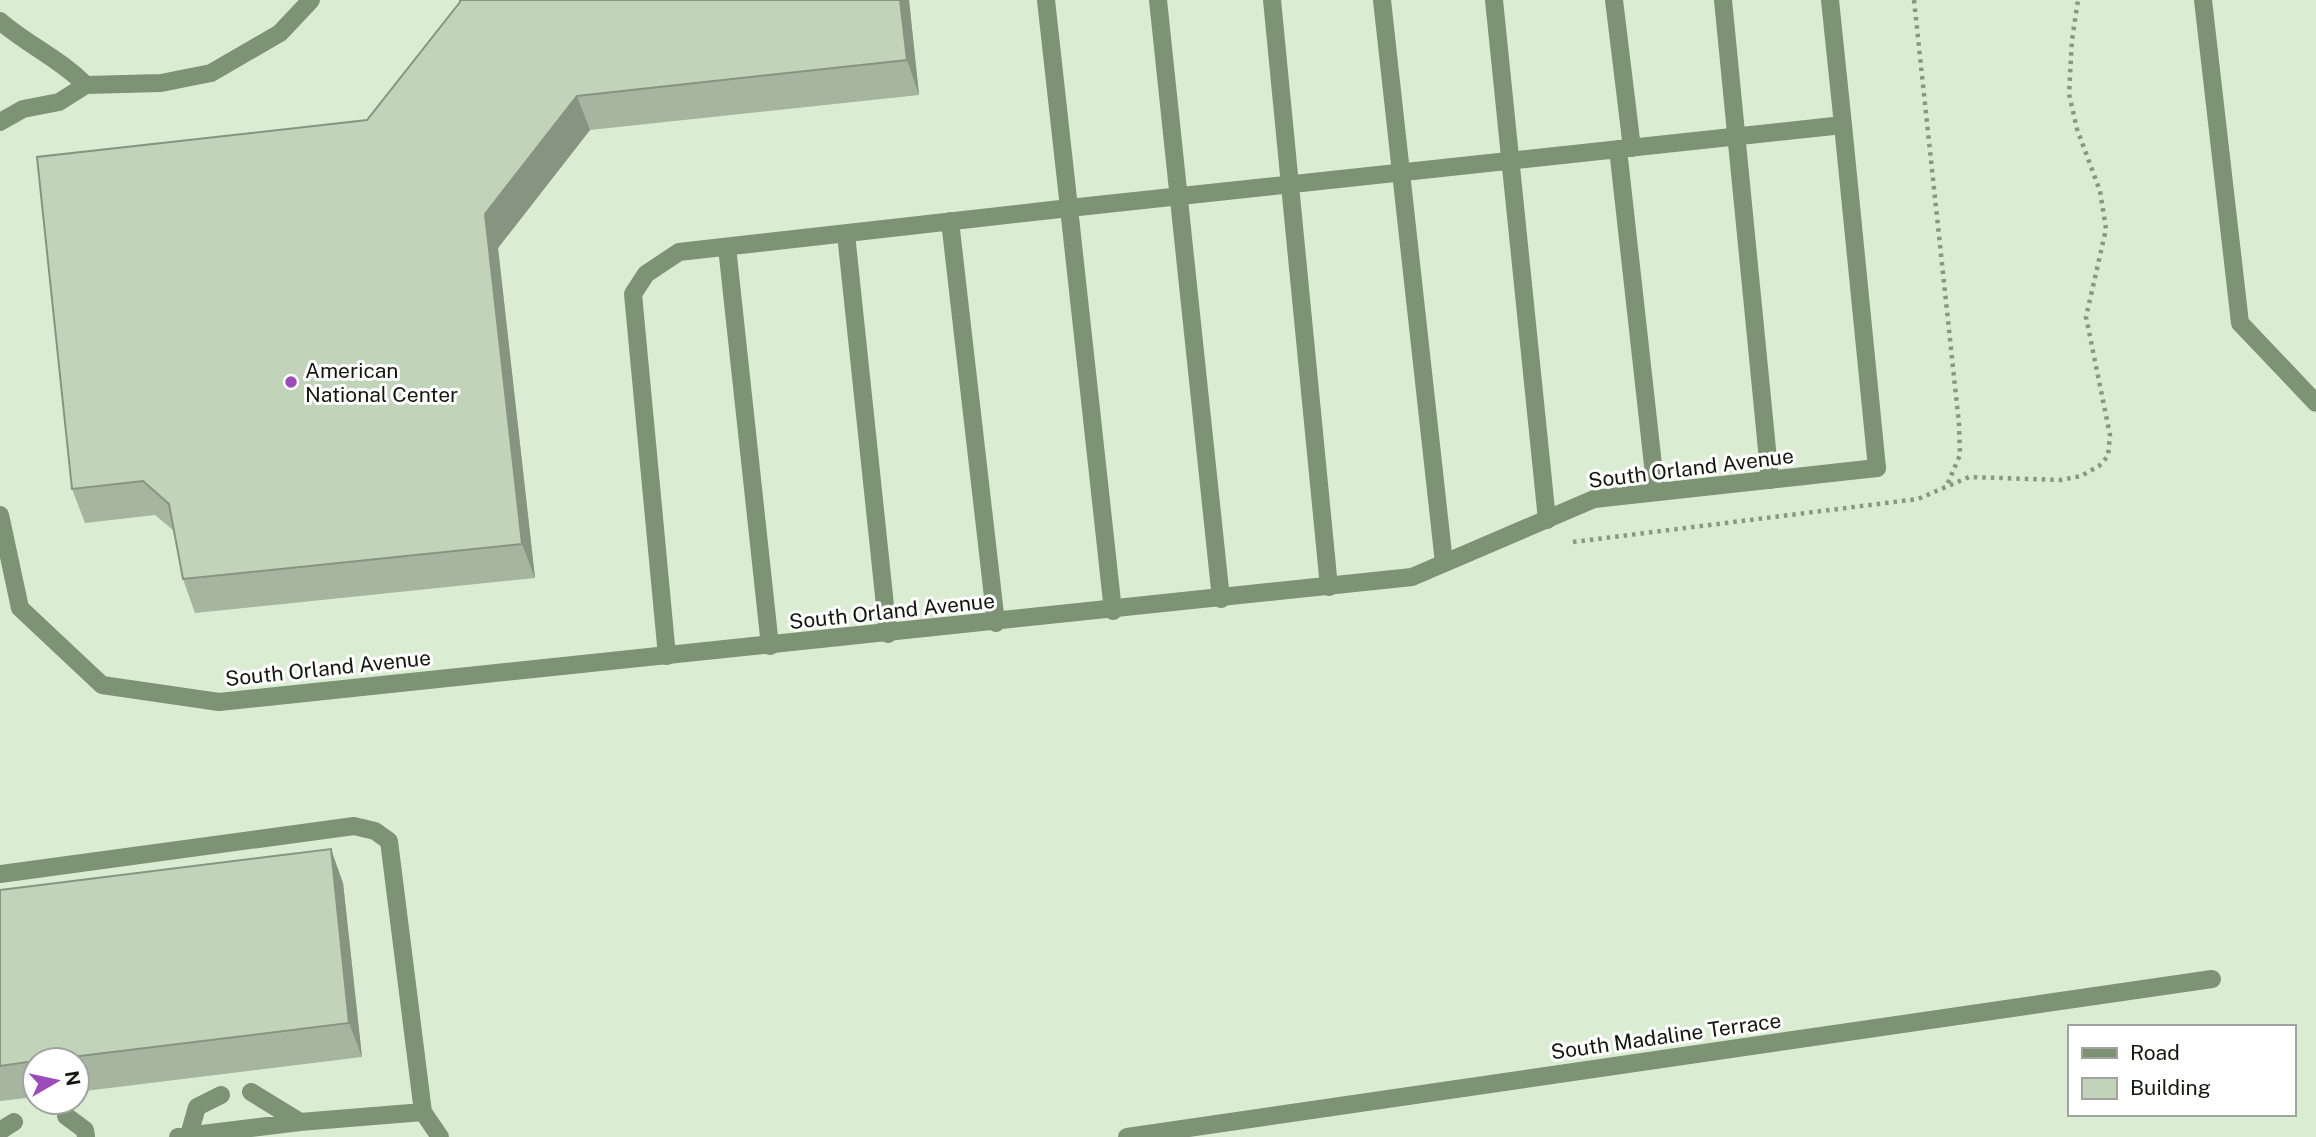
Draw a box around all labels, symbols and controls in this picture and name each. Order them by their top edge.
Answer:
place label: American National Center [305,358,458,407]
marker: American National Center [283,374,299,390]
street label: South Orland Avenue [1587,443,1795,493]
street label: South Orland Avenue [788,588,996,634]
street label: South Orland Avenue [224,645,432,691]
street label: South Madaline Terrace [1549,1007,1783,1065]
legend [2068,1025,2295,1116]
text: Road [2130,1040,2180,1065]
north arrow [21,1046,91,1116]
text: N [61,1069,85,1087]
text: Building [2130,1075,2211,1100]

